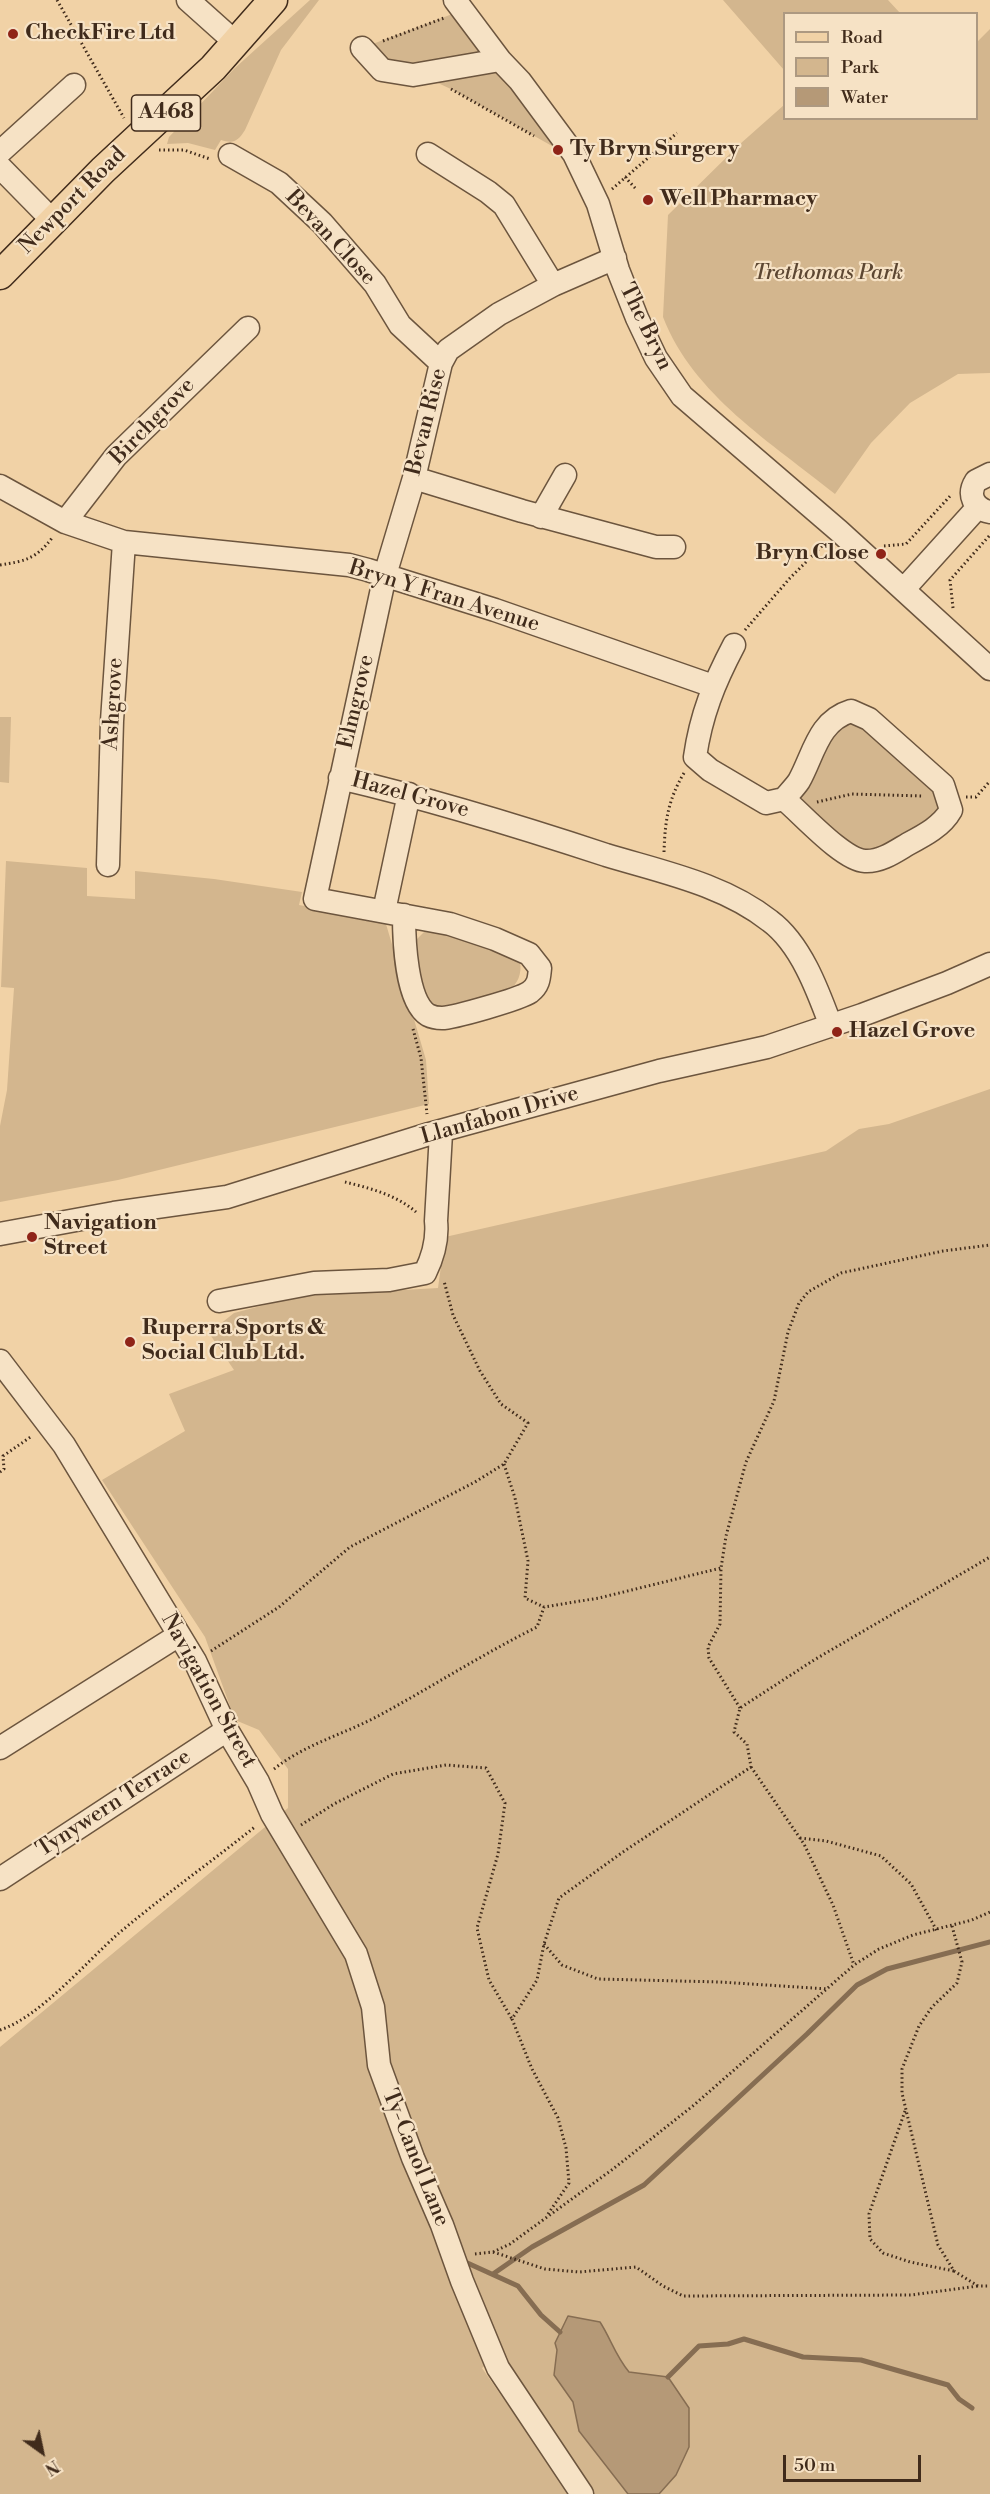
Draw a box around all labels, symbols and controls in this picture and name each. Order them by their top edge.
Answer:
legend [783,12,978,120]
place label: CheckFire Ltd [25,21,176,47]
text: Road [841,26,883,49]
marker: CheckFire Ltd [6,27,20,41]
text: Park [841,56,878,79]
text: Water [841,86,888,109]
road number: A468 [132,95,201,131]
place label: Ty Bryn Surgery [570,137,739,163]
street label: Newport Road [14,142,132,260]
marker: Ty Bryn Surgery [551,143,565,157]
street label: Bevan Close [279,185,381,291]
place label: Well Pharmacy [660,187,817,213]
marker: Well Pharmacy [641,193,655,207]
park label: Trethomas Park [753,261,903,287]
street label: The Bryn [613,279,677,375]
street label: Bevan Rise [401,366,453,478]
street label: Birchgrove [105,373,201,471]
place label: Bryn Close [756,541,869,567]
marker: Bryn Close [874,547,888,561]
street label: Bryn Y Fran Avenue [345,555,543,639]
street label: Elmgrove [333,652,381,752]
street label: Ashgrove [98,657,130,751]
street label: Hazel Grove [348,768,472,824]
place label: Hazel Grove [849,1019,975,1045]
marker: Hazel Grove [830,1025,844,1039]
street label: Llanfabon Drive [418,1081,582,1151]
place label: Navigation Street [44,1211,157,1262]
marker: Navigation Street [25,1230,39,1244]
place label: Ruperra Sports & Social Club Ltd. [142,1316,326,1368]
marker: Ruperra Sports & Social Club Ltd. [123,1335,137,1349]
street label: Navigation Street [155,1609,261,1773]
street label: Tynywern Terrace [32,1744,196,1864]
street label: Ty-Canol Lane [375,2085,455,2231]
north arrow [12,2422,72,2482]
scale bar [786,2443,924,2481]
text: 50 m [794,2454,835,2477]
text: N [41,2455,63,2479]

